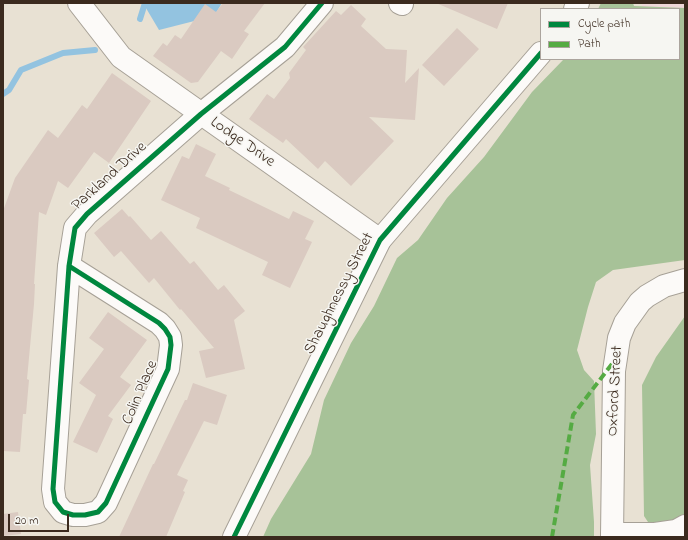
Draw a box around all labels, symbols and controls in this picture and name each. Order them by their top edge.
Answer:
legend [540,8,680,60]
text: Cycle path [578,15,630,33]
text: Path [578,35,600,53]
street label: Lodge Drive [206,114,278,172]
street label: Parkland Drive [68,138,152,216]
street label: Shaughnessy Street [301,230,379,358]
street label: Oxford Street [604,345,628,437]
street label: Colin Place [119,358,163,428]
scale bar [10,506,71,532]
text: 20 m [15,512,38,530]

